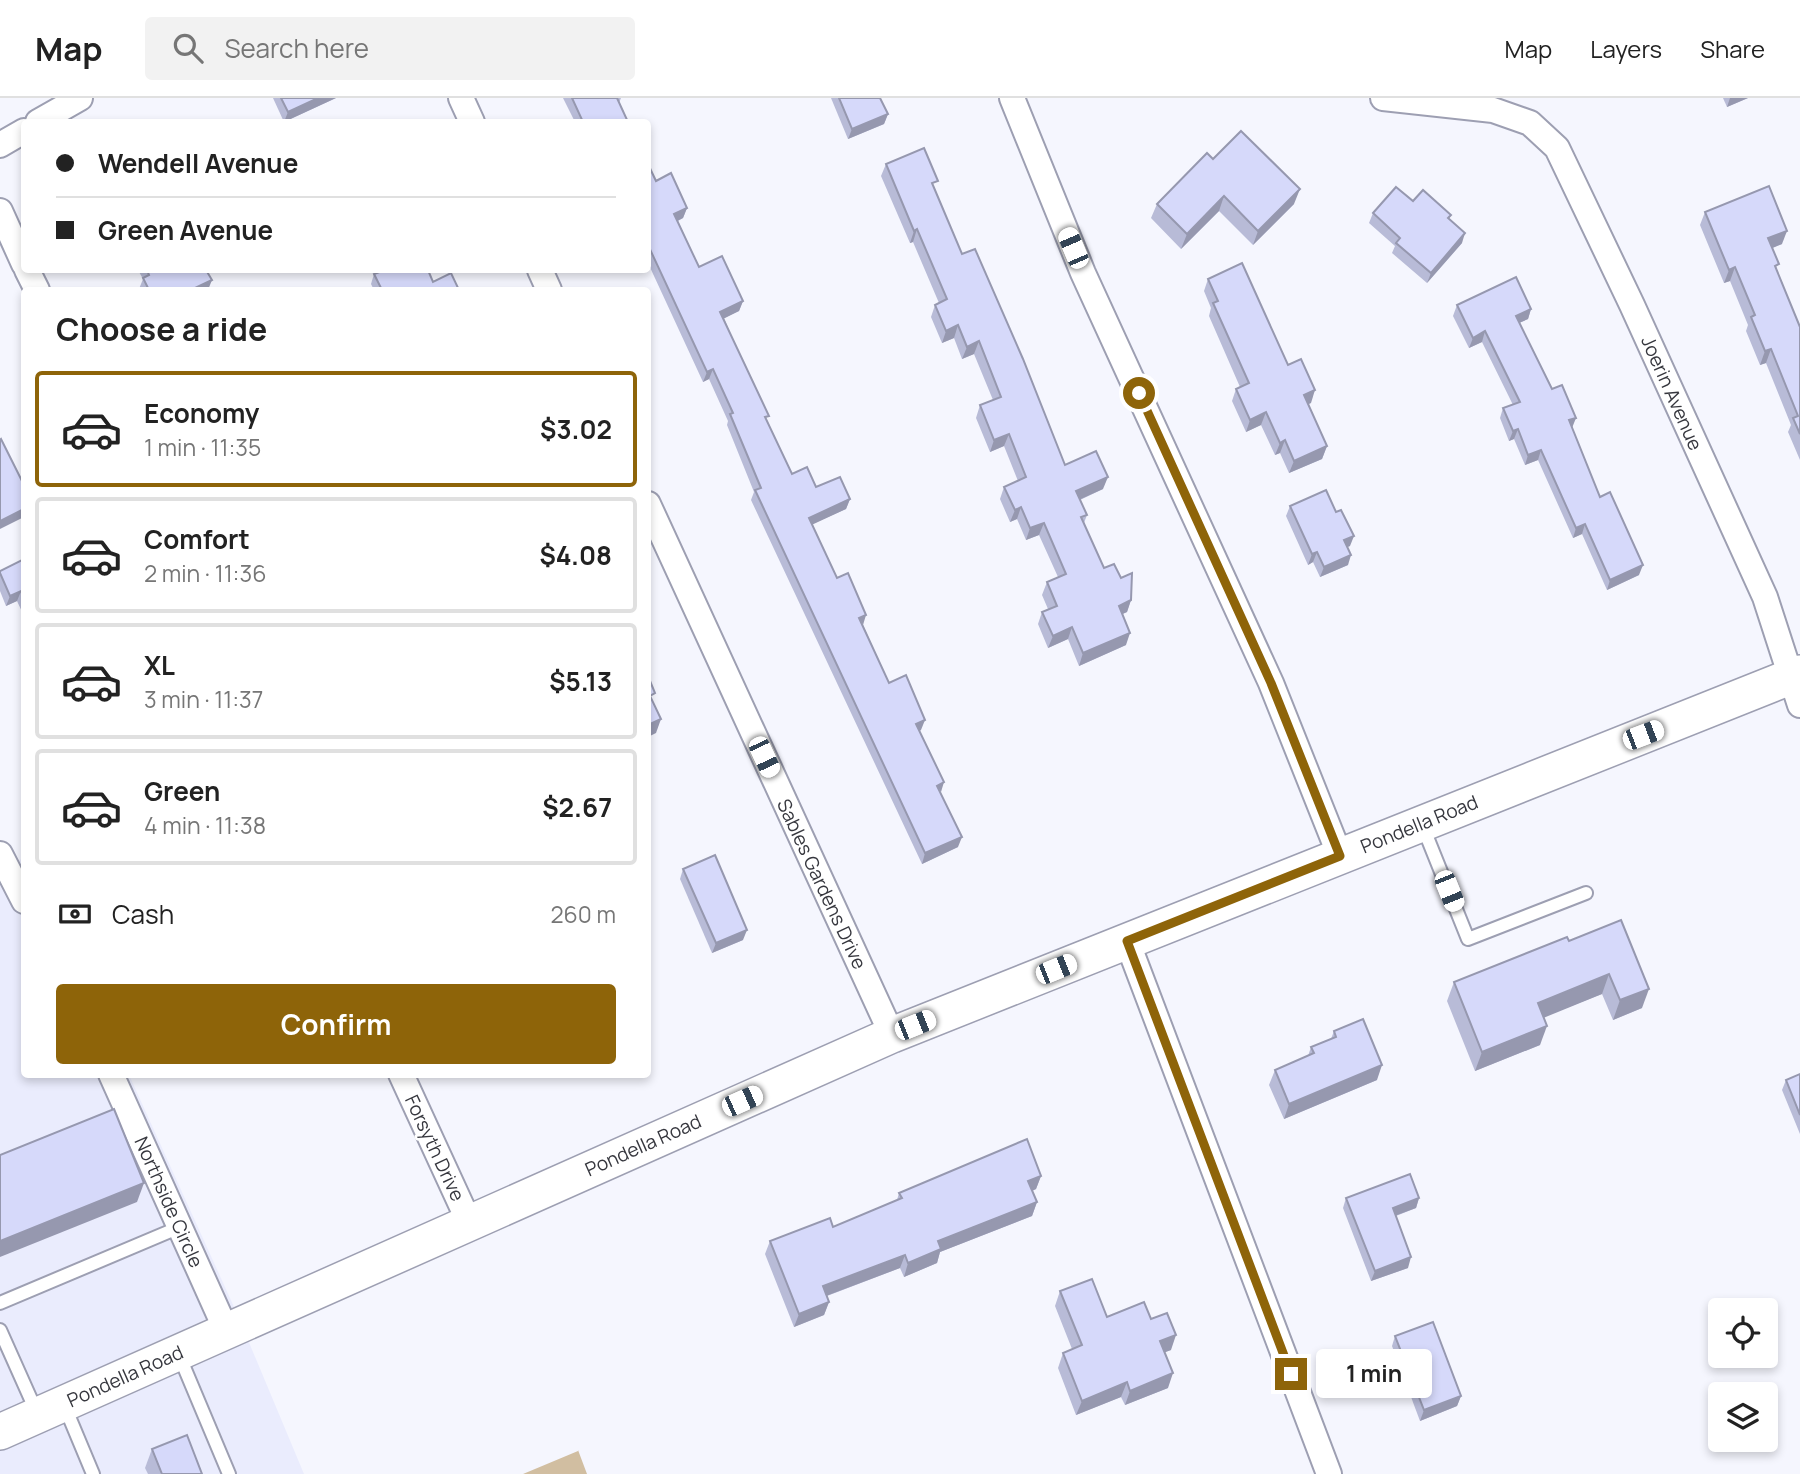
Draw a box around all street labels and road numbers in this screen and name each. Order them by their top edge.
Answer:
street label: Joerin Avenue [1635,332,1709,454]
street label: Pondella Road [1356,789,1482,859]
street label: Sables Gardens Drive [771,795,873,973]
street label: Forsyth Drive [399,1091,471,1205]
street label: Pondella Road [581,1108,705,1182]
street label: Northside Circle [128,1132,210,1272]
street label: Pondella Road [63,1339,187,1413]

